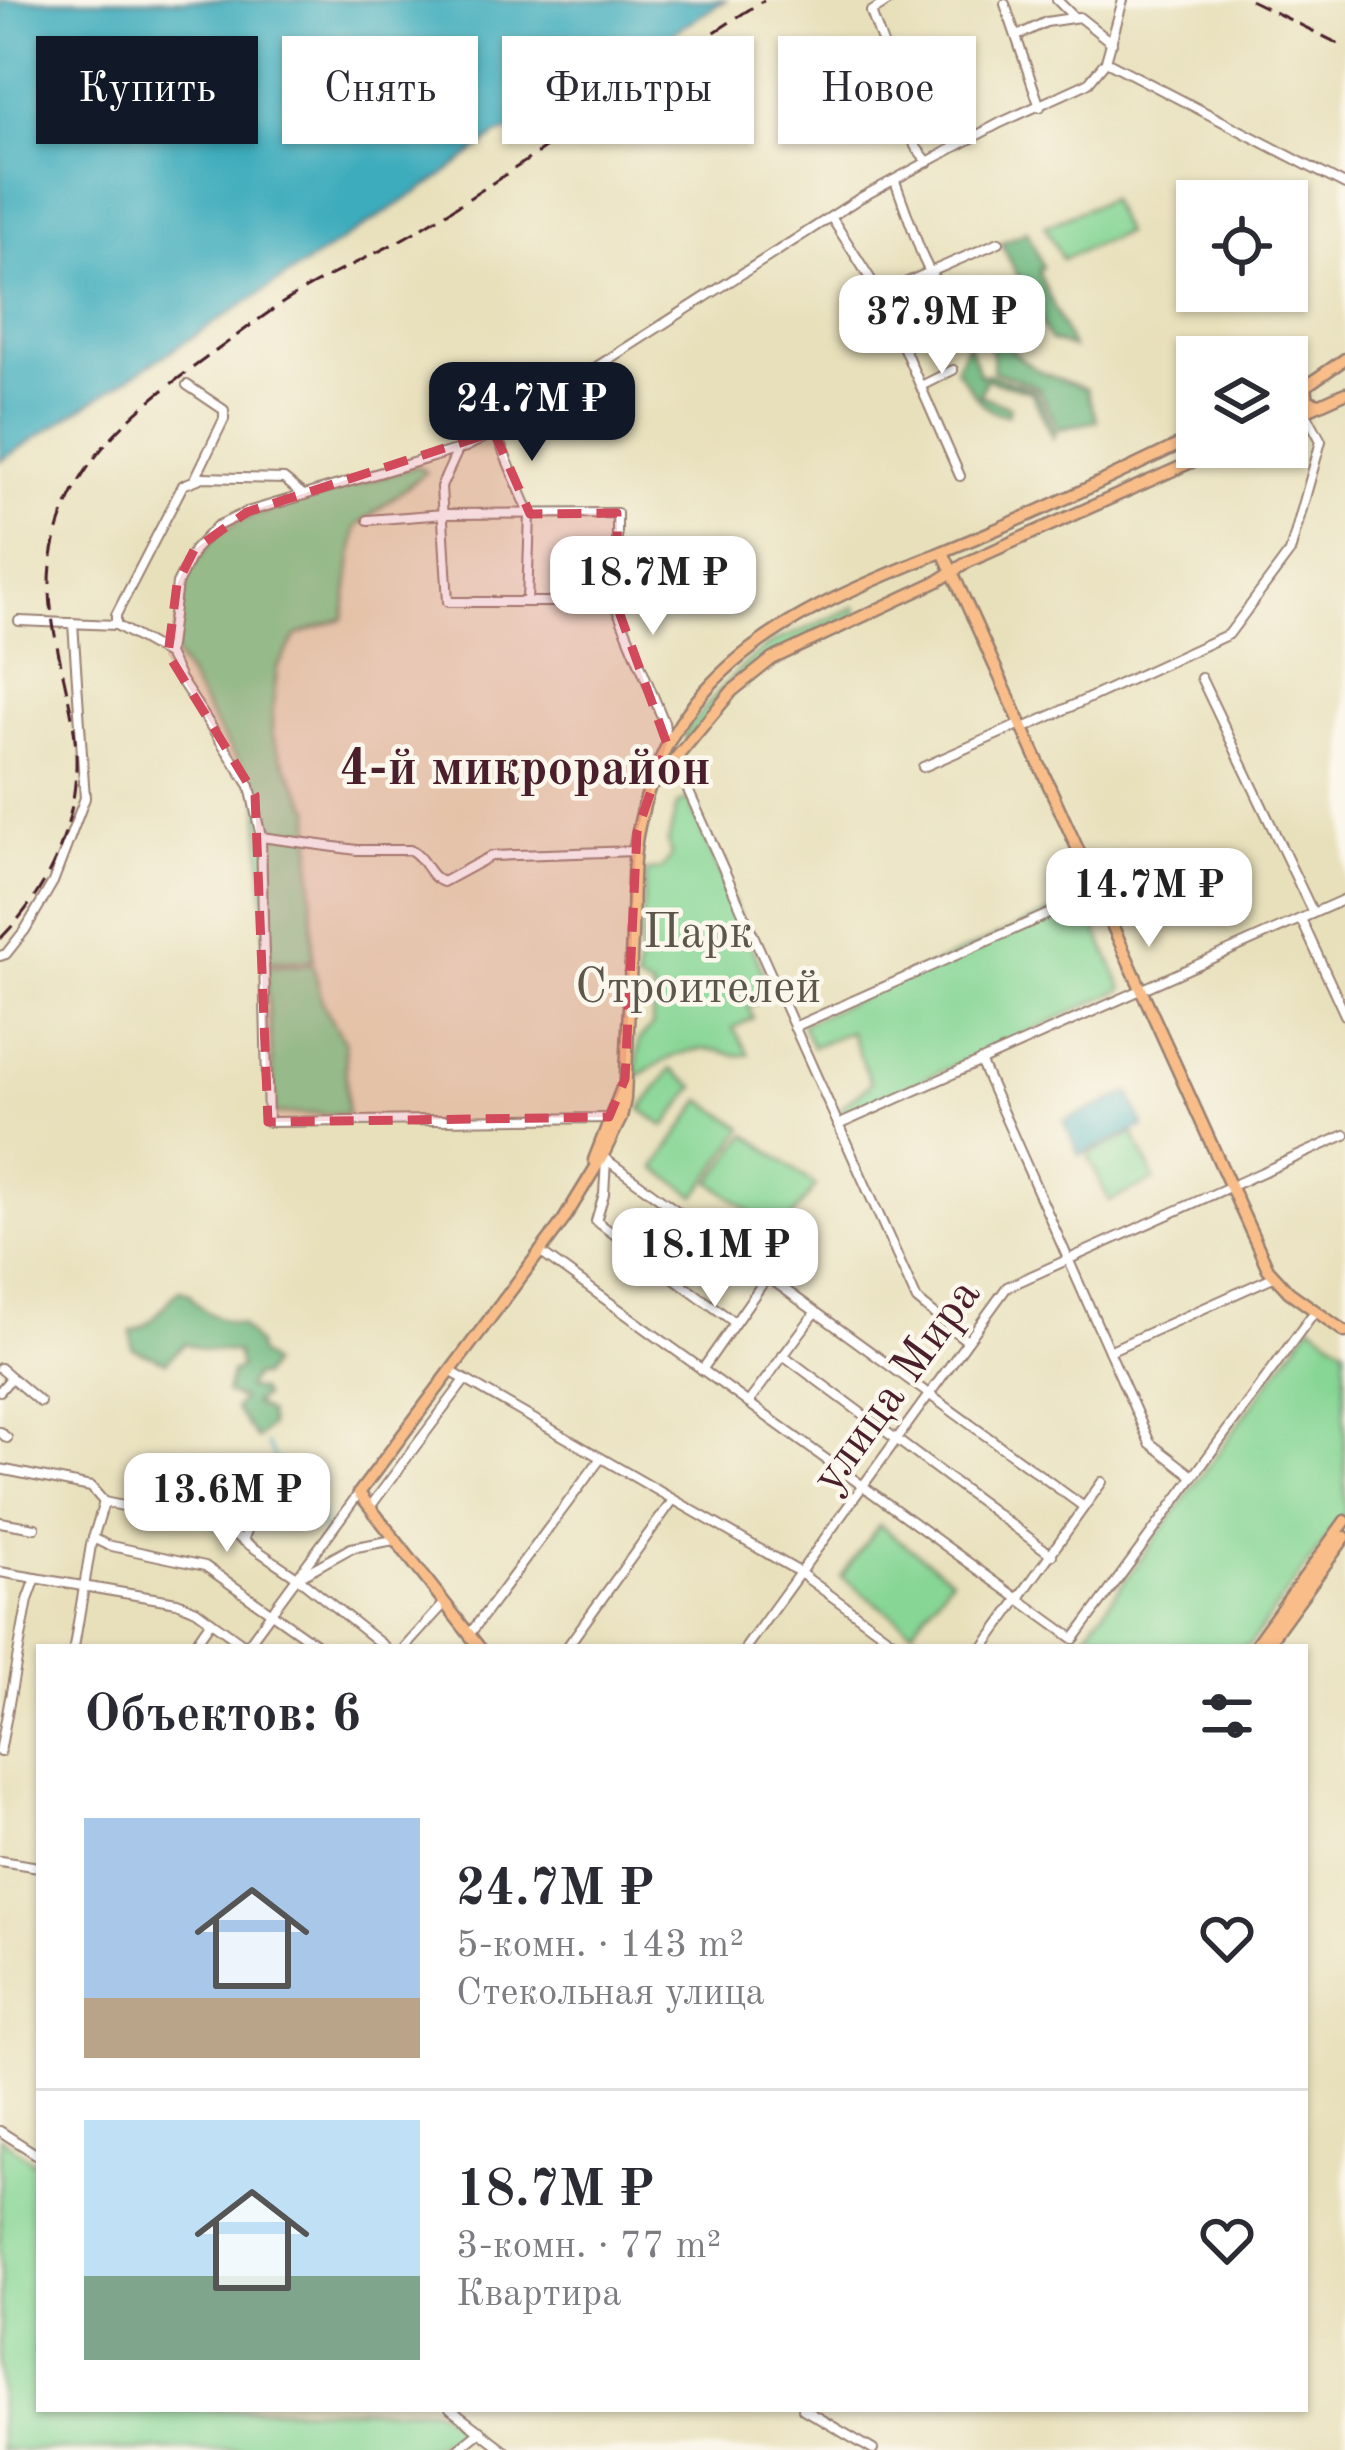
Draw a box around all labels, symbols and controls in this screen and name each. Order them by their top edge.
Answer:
chip: Купить [36,36,258,144]
chip: Снять [282,36,478,144]
chip: Фильтры [502,36,754,144]
chip: Новое [778,36,976,144]
map controls [1176,180,1308,468]
button: locate [1176,180,1308,312]
pin: 37.9M ₽ [831,275,1053,377]
text: 37.9M ₽ [866,294,1018,333]
button: layers [1176,336,1308,468]
pin: 24.7M ₽ [421,362,643,464]
text: 24.7M ₽ [456,381,608,420]
pin: 18.7M ₽ [542,536,764,638]
text: 18.7M ₽ [577,555,729,594]
district label: 4-й микрорайон [339,745,711,796]
pin: 14.7M ₽ [1038,848,1260,950]
text: 14.7M ₽ [1073,867,1225,906]
park label: Парк Строителей [575,910,821,1013]
pin: 18.1M ₽ [604,1208,826,1310]
text: 18.1M ₽ [639,1227,791,1266]
street label: улица Мира [804,1271,990,1502]
pin: 13.6M ₽ [116,1453,338,1555]
text: 13.6M ₽ [151,1472,303,1511]
icon: filters [1194,1683,1260,1749]
text: Объектов: 6 [84,1691,361,1742]
text: 24.7M ₽ [456,1865,655,1916]
icon: home [180,1866,324,2010]
icon: heart [1194,1905,1260,1971]
text: 5-комн. · 143 m² [456,1926,744,1965]
text: Стекольная улица [456,1974,765,2013]
text: 18.7M ₽ [456,2166,655,2217]
icon: home [180,2168,324,2312]
icon: heart [1194,2207,1260,2273]
text: 3-комн. · 77 m² [456,2227,721,2266]
text: Квартира [456,2275,621,2314]

